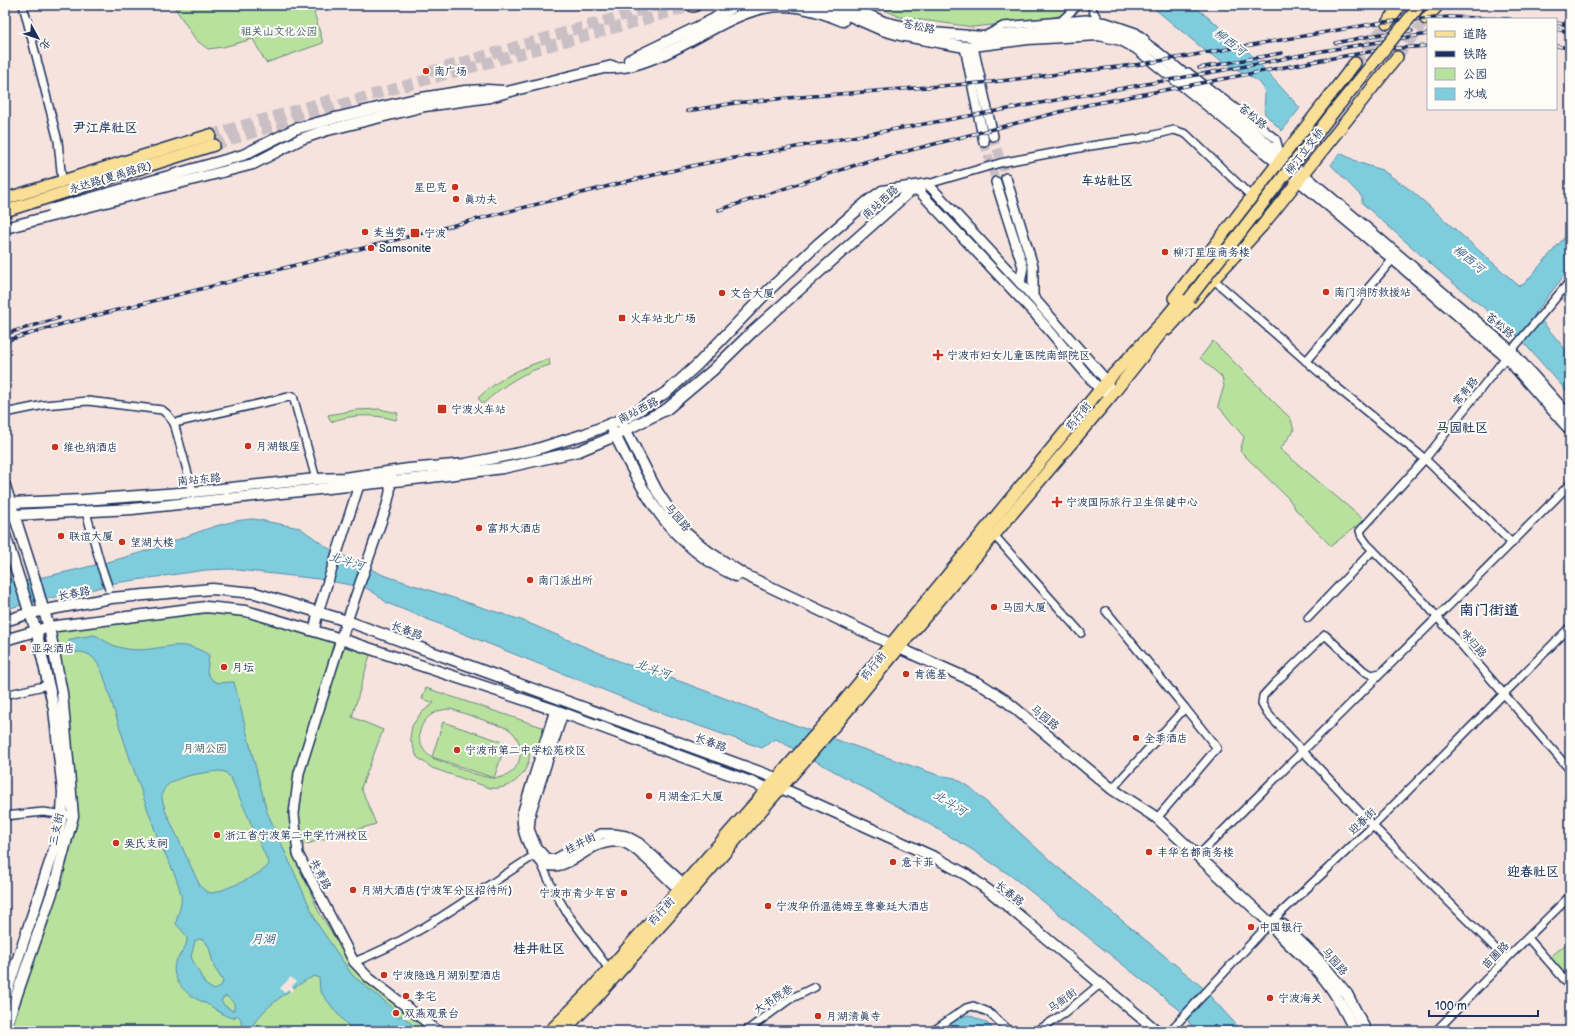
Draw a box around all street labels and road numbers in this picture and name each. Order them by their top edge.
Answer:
street label: 苍松路 [901,17,936,36]
street label: 苍松路 [1236,101,1269,132]
street label: 柳汀立交桥 [1282,126,1326,177]
street label: 永达路(夏禹路段) [68,159,153,196]
street label: 南站西路 [860,183,901,222]
street label: 苍松路 [1483,310,1516,341]
street label: 常青路 [1450,374,1481,408]
street label: 南站西路 [616,395,661,426]
street label: 药行街 [1063,399,1094,433]
street label: 南站东路 [177,471,222,488]
street label: 马园路 [662,501,693,534]
street label: 长春路 [57,584,91,603]
street label: 长春路 [389,619,425,642]
street label: 咏归路 [1458,627,1489,660]
street label: 药行街 [858,649,889,683]
street label: 马园路 [1028,702,1062,733]
street label: 长春路 [693,731,729,754]
street label: 迎春街 [1346,805,1379,837]
street label: 三支街 [47,811,66,847]
street label: 桂井街 [563,830,599,857]
street label: 共青路 [307,857,334,892]
street label: 长春路 [993,878,1027,909]
street label: 药行街 [646,894,678,928]
street label: 苗圃路 [1479,939,1512,972]
street label: 马园路 [1319,945,1350,978]
street label: 大书院巷 [751,982,795,1017]
street label: 马衙街 [1045,985,1080,1016]

